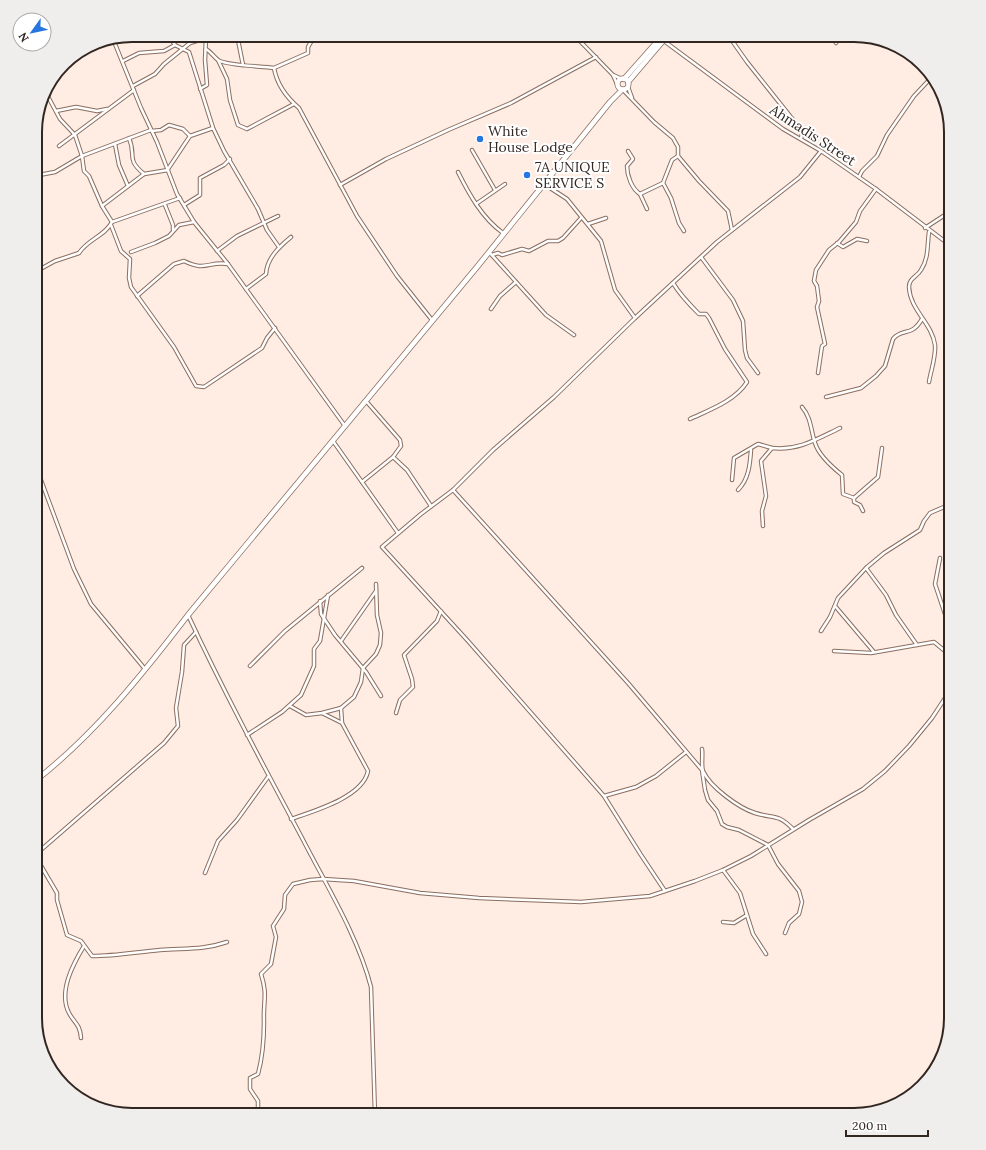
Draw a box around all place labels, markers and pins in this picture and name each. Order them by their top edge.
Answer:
place label: White House Lodge [488,122,573,156]
marker: White House Lodge [475,134,485,144]
place label: 7A UNIQUE SERVICE S [535,158,610,192]
marker: 7A UNIQUE SERVICE S [522,170,532,180]

